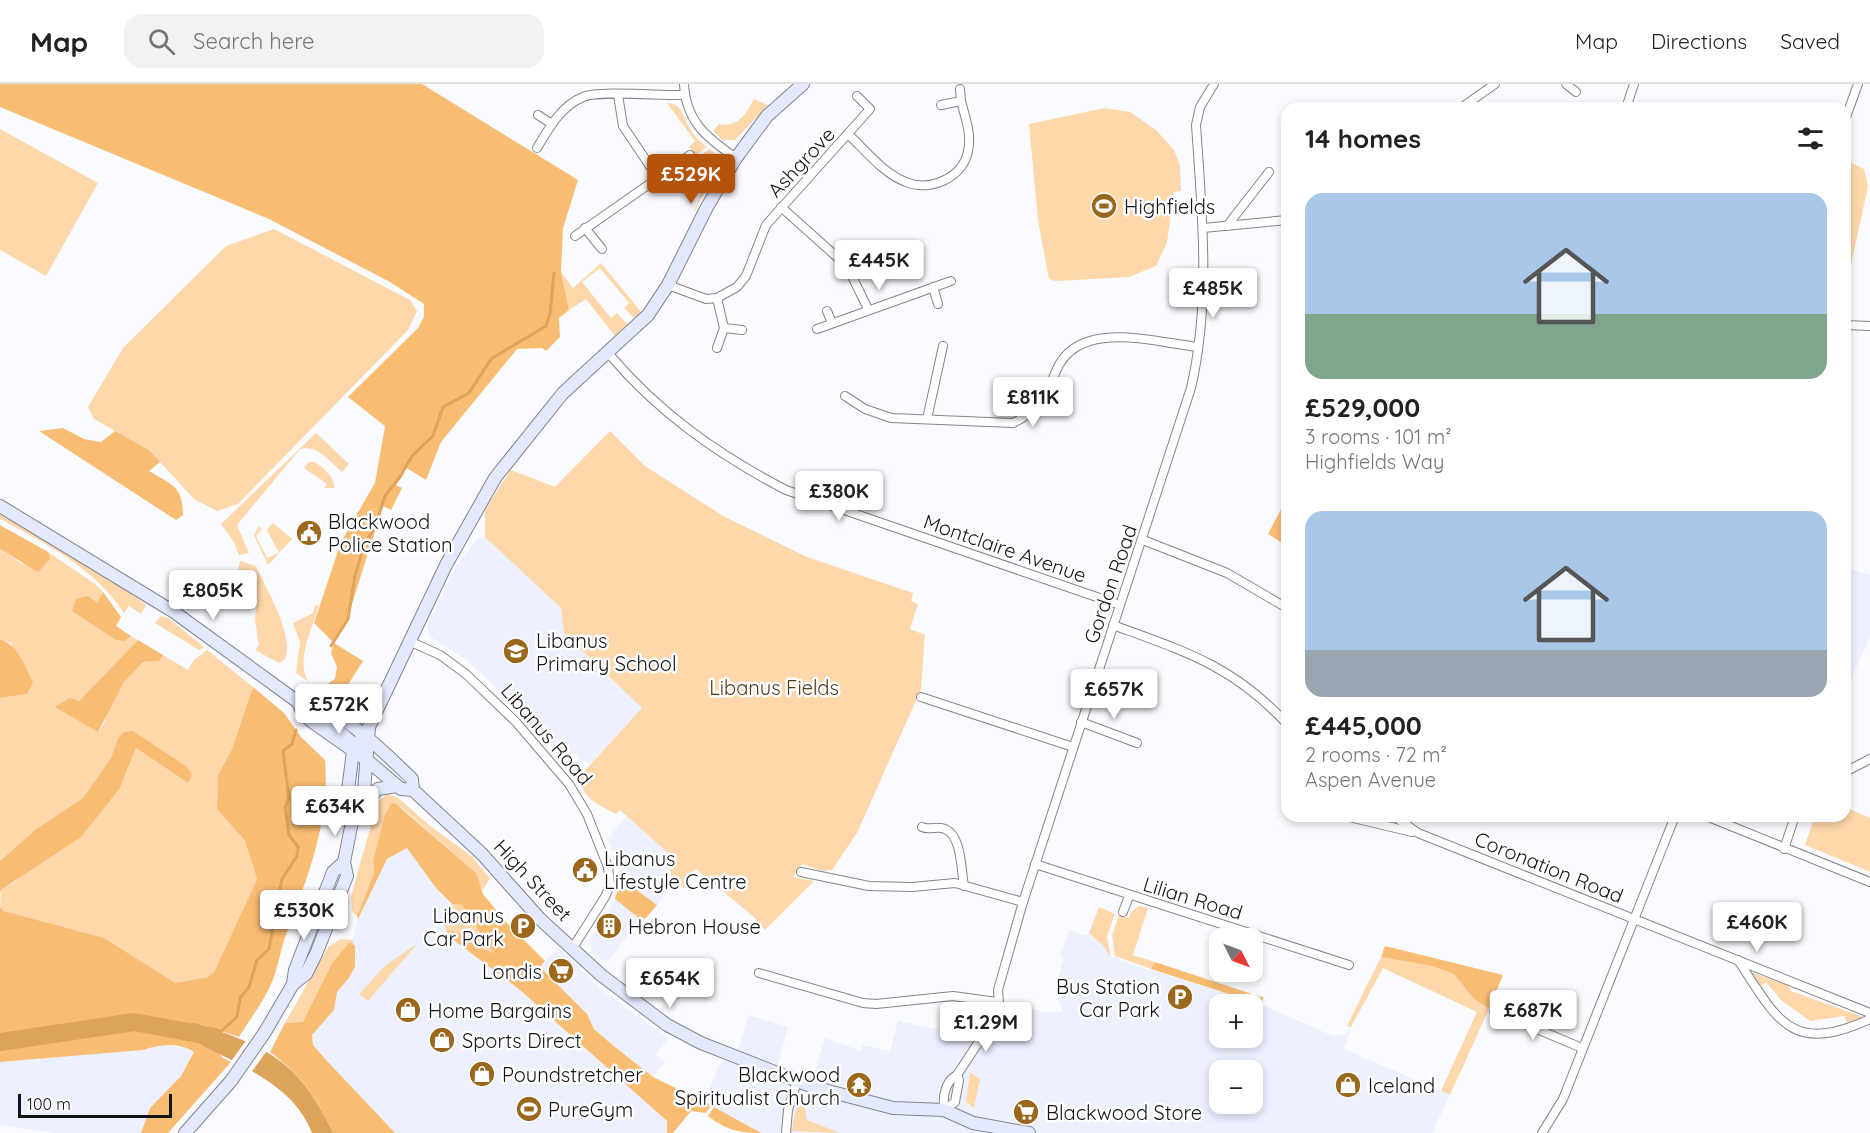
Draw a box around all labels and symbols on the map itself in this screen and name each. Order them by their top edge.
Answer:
street label: Ashgrove [762,122,840,202]
pin: £529K [649,154,733,205]
sports icon: Highfields [1089,191,1119,221]
place label: Highfields [1124,194,1215,219]
pin: £445K [837,240,921,291]
pin: £485K [1171,268,1255,319]
pin: £811K [991,377,1075,428]
pin: £380K [797,471,881,522]
street label: Montclaire Avenue [920,508,1090,588]
place label: Blackwood Police Station [328,509,453,557]
public building icon: Blackwood Police Station [294,518,324,548]
street label: Gordon Road [1078,521,1142,647]
pin: £805K [171,570,255,621]
place label: Libanus Primary School [536,628,677,676]
school or university icon: Libanus Primary School [501,636,531,666]
pin: £657K [1072,669,1156,720]
park label: Libanus Fields [709,675,839,700]
street label: Libanus Road [496,678,598,790]
pin: £572K [297,684,381,735]
pin: £634K [293,786,377,837]
street label: Coronation Road [1471,826,1627,908]
street label: High Street [489,834,577,926]
place label: Libanus Lifestyle Centre [604,846,747,894]
public building icon: Libanus Lifestyle Centre [570,855,600,885]
street label: Lilian Road [1140,871,1246,925]
pin: £530K [262,890,346,941]
pin: £460K [1715,902,1799,953]
place label: Libanus Car Park [423,903,504,951]
parking icon: Libanus Car Park [508,911,538,941]
building icon: Hebron House [594,911,624,941]
place label: Hebron House [628,914,761,939]
north arrow [1209,928,1263,982]
supermarket icon: Londis [546,956,576,986]
pin: £654K [628,958,712,1009]
place label: Londis [482,959,542,984]
place label: Bus Station Car Park [1056,974,1160,1022]
parking icon: Bus Station Car Park [1165,982,1195,1012]
pin: £687K [1491,990,1575,1041]
shop icon: Home Bargains [393,995,423,1025]
place label: Home Bargains [428,998,572,1023]
pin: £1.29M [937,1002,1035,1053]
shop icon: Sports Direct [427,1025,457,1055]
place label: Sports Direct [462,1028,582,1053]
shop icon: Poundstretcher [467,1059,497,1089]
place label: Poundstretcher [502,1062,643,1087]
place label: Blackwood Spiritualist Church [675,1062,840,1110]
temple icon: Blackwood Spiritualist Church [844,1070,874,1100]
shop icon: Iceland [1333,1070,1363,1100]
place label: Iceland [1368,1073,1435,1098]
scale bar [18,1091,172,1118]
sports icon: PureGym [514,1094,544,1124]
place label: PureGym [548,1097,633,1122]
supermarket icon: Blackwood Store [1011,1097,1041,1127]
place label: Blackwood Store [1046,1100,1202,1125]

